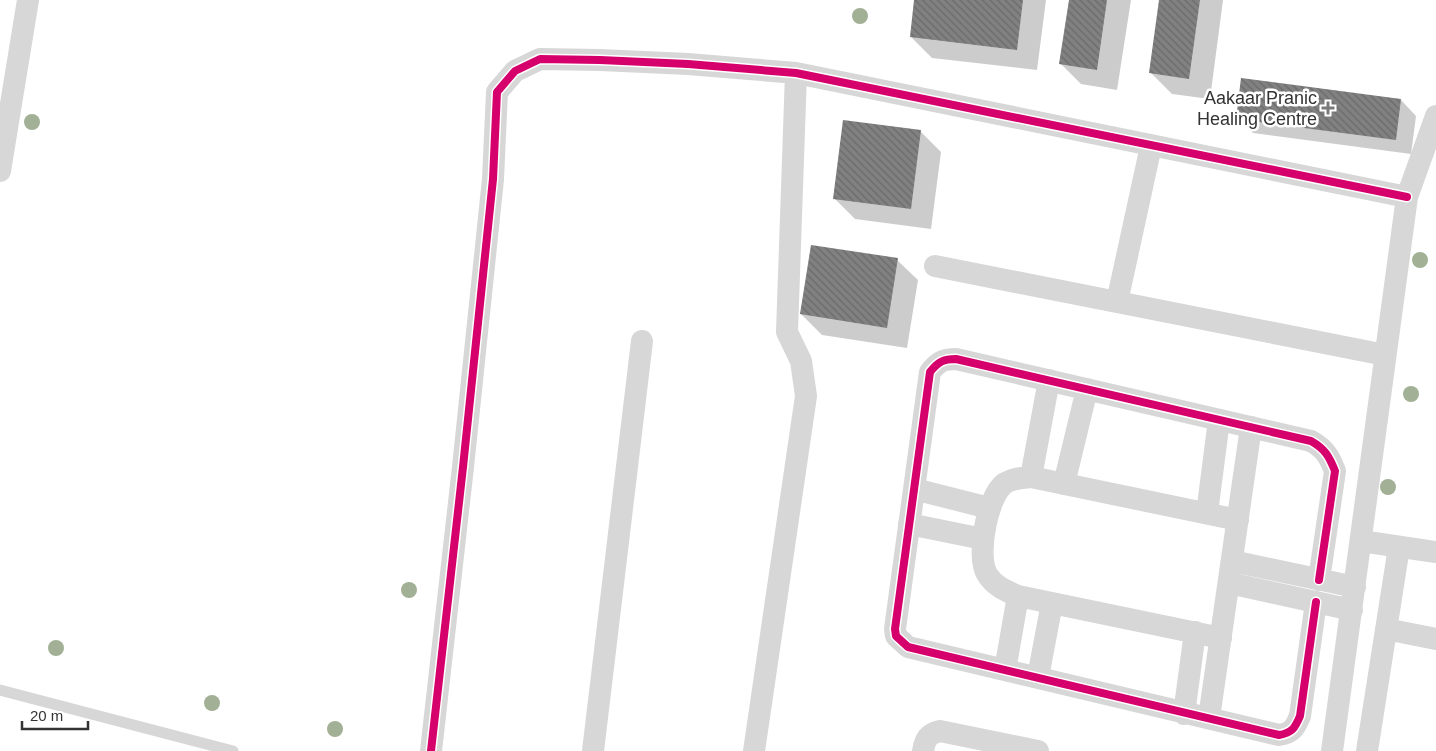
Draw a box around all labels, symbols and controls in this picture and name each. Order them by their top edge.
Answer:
place label: Aakaar Pranic Healing Centre [1197,88,1317,129]
marker: Aakaar Pranic Healing Centre [1321,101,1335,115]
scale bar [22,698,89,730]
text: 20 m [30,707,63,724]

